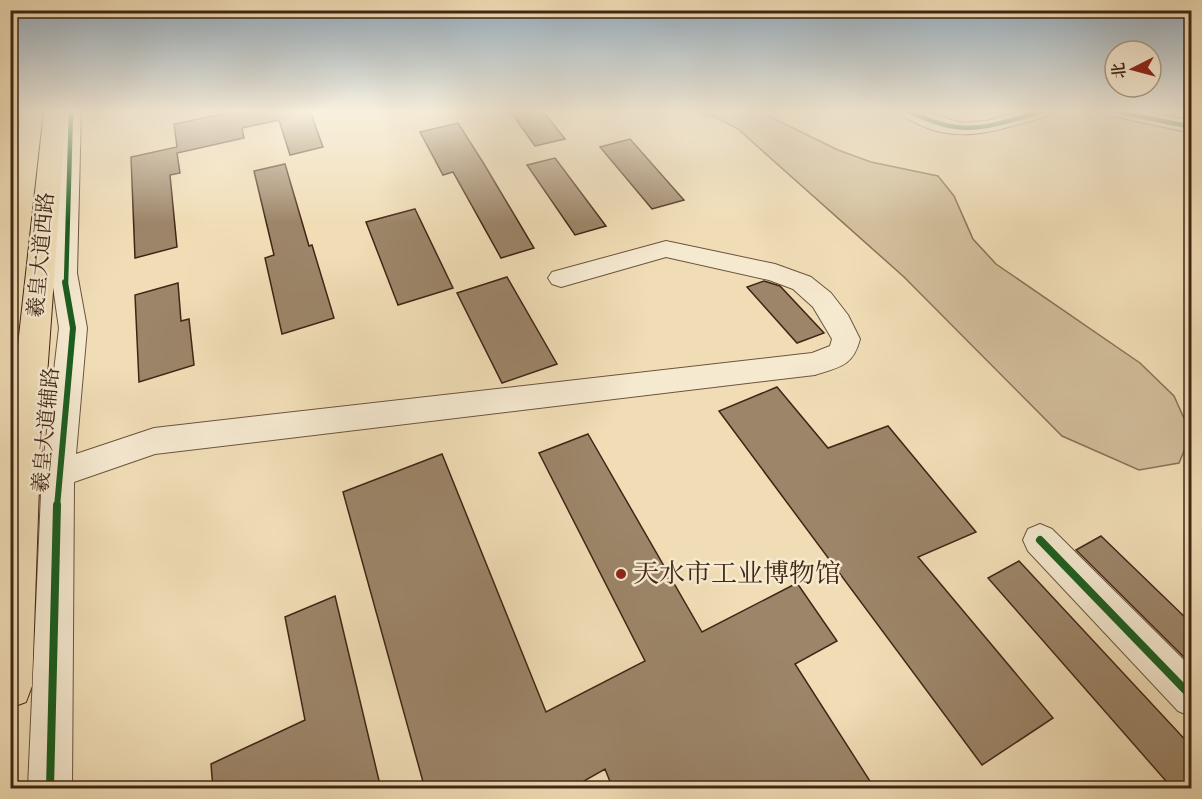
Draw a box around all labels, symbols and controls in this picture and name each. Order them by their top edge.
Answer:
north arrow [1103,39,1163,99]
text: 北 [1109,61,1131,79]
street label: 羲皇大道西路 [23,191,61,319]
street label: 羲皇大道辅路 [28,366,66,494]
place label: 天水市工业博物馆 [633,558,841,591]
marker: 天水市工业博物馆 [614,567,628,581]

